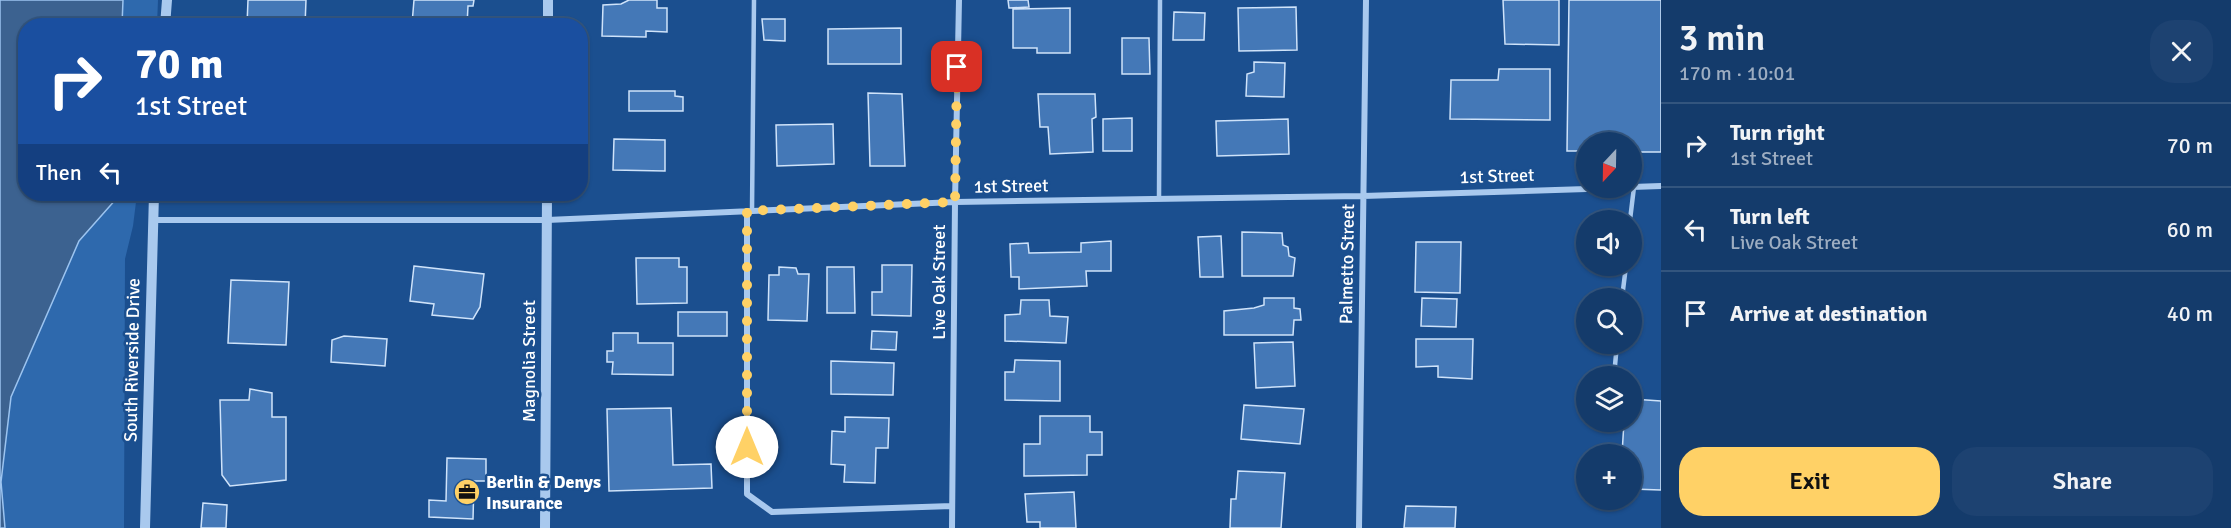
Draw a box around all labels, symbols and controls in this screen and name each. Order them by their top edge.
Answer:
text: 3 min [1679,16,1765,61]
button: close [2150,20,2213,83]
text: 70 m [135,39,224,90]
pin [931,41,982,92]
icon: right [36,42,114,120]
icon: arrive [940,50,973,83]
text: 170 m · 10:01 [1679,61,1795,86]
text: 1st Street [135,90,247,123]
text: Turn right [1730,119,1825,146]
icon: right [1679,129,1712,162]
north arrow [1576,132,1642,198]
map controls [1576,132,1642,510]
text: 70 m [2167,132,2213,159]
text: 1st Street [1730,146,1813,171]
icon: left [94,156,127,189]
text: Then [36,159,82,186]
street label: 1st Street [1459,164,1535,188]
street label: 1st Street [973,174,1049,198]
text: Turn left [1730,203,1810,230]
street label: Palmetto Street [1335,204,1359,324]
button: sound [1576,210,1642,276]
icon: left [1679,213,1712,246]
text: 60 m [2167,216,2213,243]
street label: Live Oak Street [928,224,950,340]
text: Live Oak Street [1730,230,1858,255]
street label: South Riverside Drive [120,278,144,442]
button: search [1576,288,1642,354]
icon: arrive [1679,297,1712,330]
street label: Magnolia Street [518,300,540,422]
text: Arrive at destination [1730,300,1927,327]
text: 40 m [2167,300,2213,327]
button: layers [1576,366,1642,432]
position arrow [715,415,779,479]
button: + [1576,444,1642,510]
button: Exit [1679,447,1940,516]
button: Share [1952,447,2213,516]
place label: Berlin & Denys Insurance [486,471,601,514]
office icon: Berlin & Denys Insurance [452,477,482,507]

